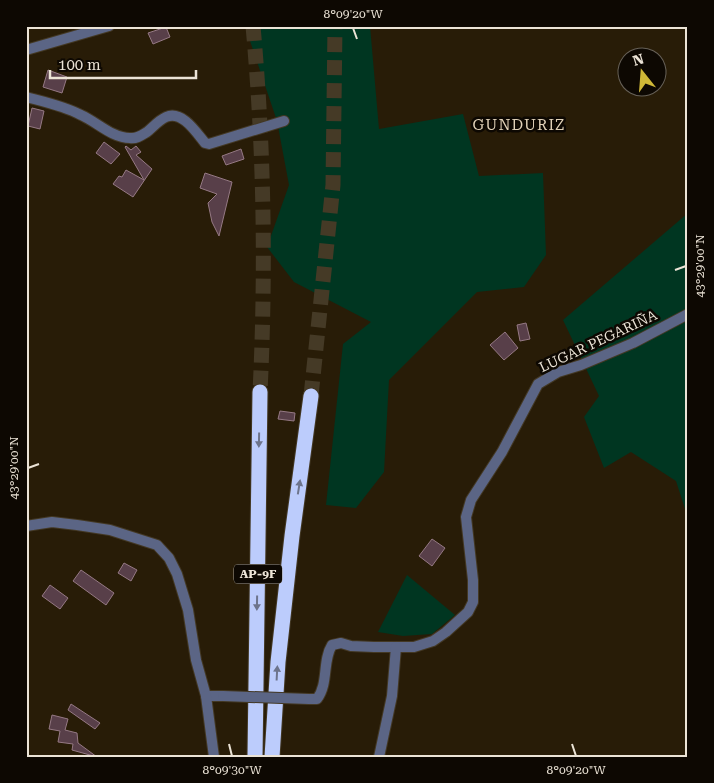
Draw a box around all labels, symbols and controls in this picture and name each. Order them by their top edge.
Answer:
text: 8°09'20"W [323,7,383,21]
scale bar [50,48,196,80]
north arrow [616,48,666,98]
text: N [631,50,646,69]
text: 100 m [58,56,101,74]
district label: GUNDURIZ [473,116,565,134]
text: 43°29'00"N [693,234,707,298]
street label: LUGAR PEGARIÑA [537,307,660,375]
one-way arrow [255,433,263,449]
text: 43°29'00"N [7,436,21,500]
one-way arrow [295,479,303,495]
road number: AP-9F [234,564,282,584]
one-way arrow [253,595,261,611]
one-way arrow [274,665,282,681]
text: 8°09'30"W [202,763,262,777]
text: 8°09'20"W [546,763,606,777]

